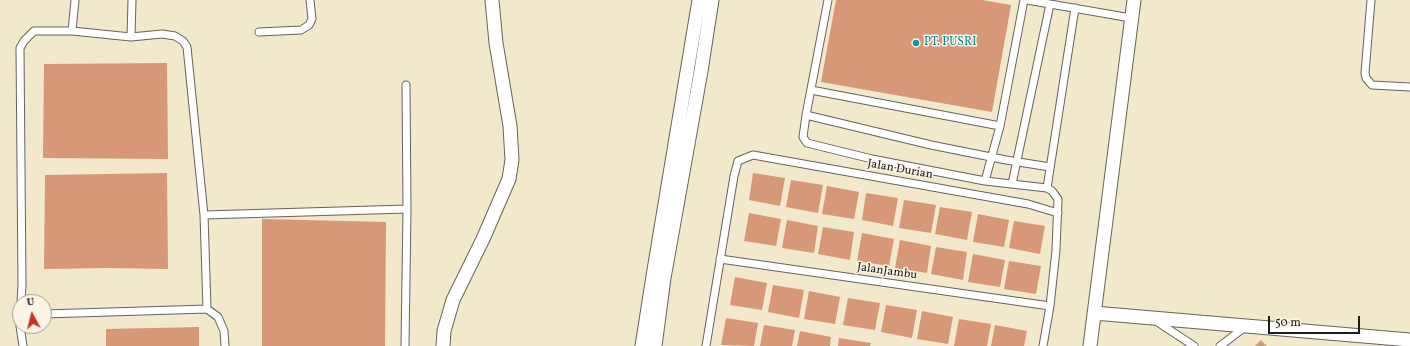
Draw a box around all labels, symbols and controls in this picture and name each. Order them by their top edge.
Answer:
place label: PT. PUSRI [924,36,976,50]
marker: PT. PUSRI [911,38,921,48]
street label: Jalan Durian [866,157,934,183]
street label: JalanJambu [856,261,918,283]
north arrow [12,294,52,334]
text: U [26,295,35,310]
scale bar [1270,308,1362,334]
text: 50 m [1275,315,1301,331]

